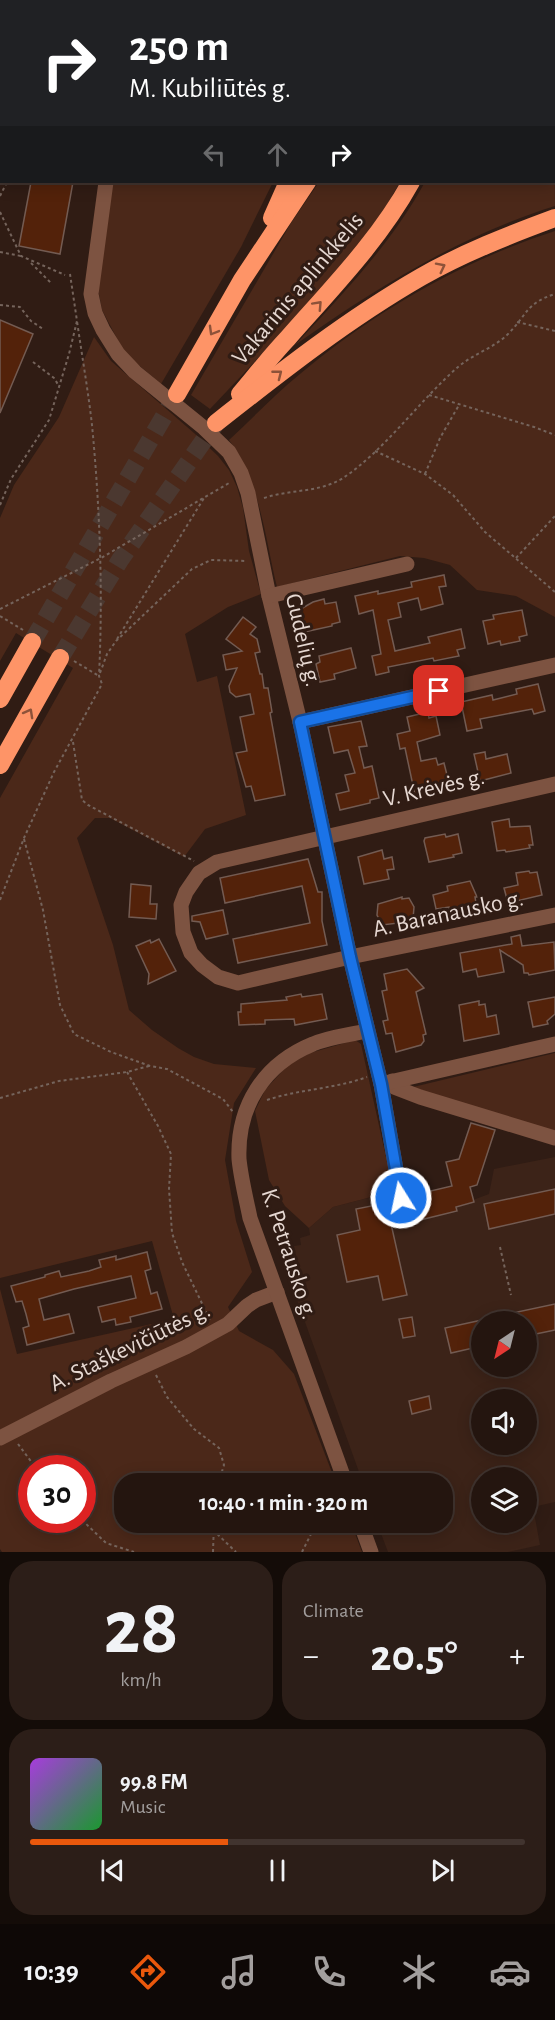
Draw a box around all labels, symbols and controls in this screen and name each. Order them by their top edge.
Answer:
icon: right [30,24,108,102]
text: 250 m [129,26,229,68]
text: M. Kubiliūtės g. [129,75,291,102]
icon: left [198,138,231,171]
icon: ahead [261,138,294,171]
icon: right [324,138,357,171]
street label: Vakarinis aplinkkelis [228,209,368,369]
one-way arrow [434,262,445,274]
one-way arrow [311,301,322,312]
one-way arrow [209,325,220,335]
one-way arrow [271,370,282,381]
street label: Gudelių g. [281,591,325,689]
pin [413,665,464,716]
icon: arrive [422,674,455,707]
one-way arrow [22,709,33,720]
street label: V. Krėvės g. [381,765,487,811]
street label: A. Baranausko g. [370,886,526,942]
position arrow [369,1166,433,1230]
street label: K. Petrausko g. [257,1186,321,1322]
street label: A. Staškevičiūtės g. [46,1298,214,1396]
north arrow [471,1311,537,1377]
map controls [471,1311,537,1533]
button: sound [471,1389,537,1455]
speed limit sign: 30 [18,1455,96,1533]
button: layers [471,1467,537,1533]
text: 10:40 · 1 min · 320 m [199,1492,368,1514]
text: 28 [103,1590,179,1668]
text: Climate [303,1601,364,1621]
text: 20.5° [370,1634,458,1679]
text: − [303,1640,319,1673]
text: + [509,1640,525,1673]
text: km/h [120,1670,162,1690]
text: 99.8 FM [120,1771,188,1793]
text: Music [120,1797,166,1817]
icon: previous [96,1854,129,1887]
icon: pause [261,1854,294,1887]
icon: next [426,1854,459,1887]
icon: directions [127,1951,169,1993]
icon: music [218,1951,260,1993]
icon: phone [308,1951,350,1993]
icon: climate [398,1951,440,1993]
icon: car [489,1951,531,1993]
text: 10:39 [24,1958,79,1985]

